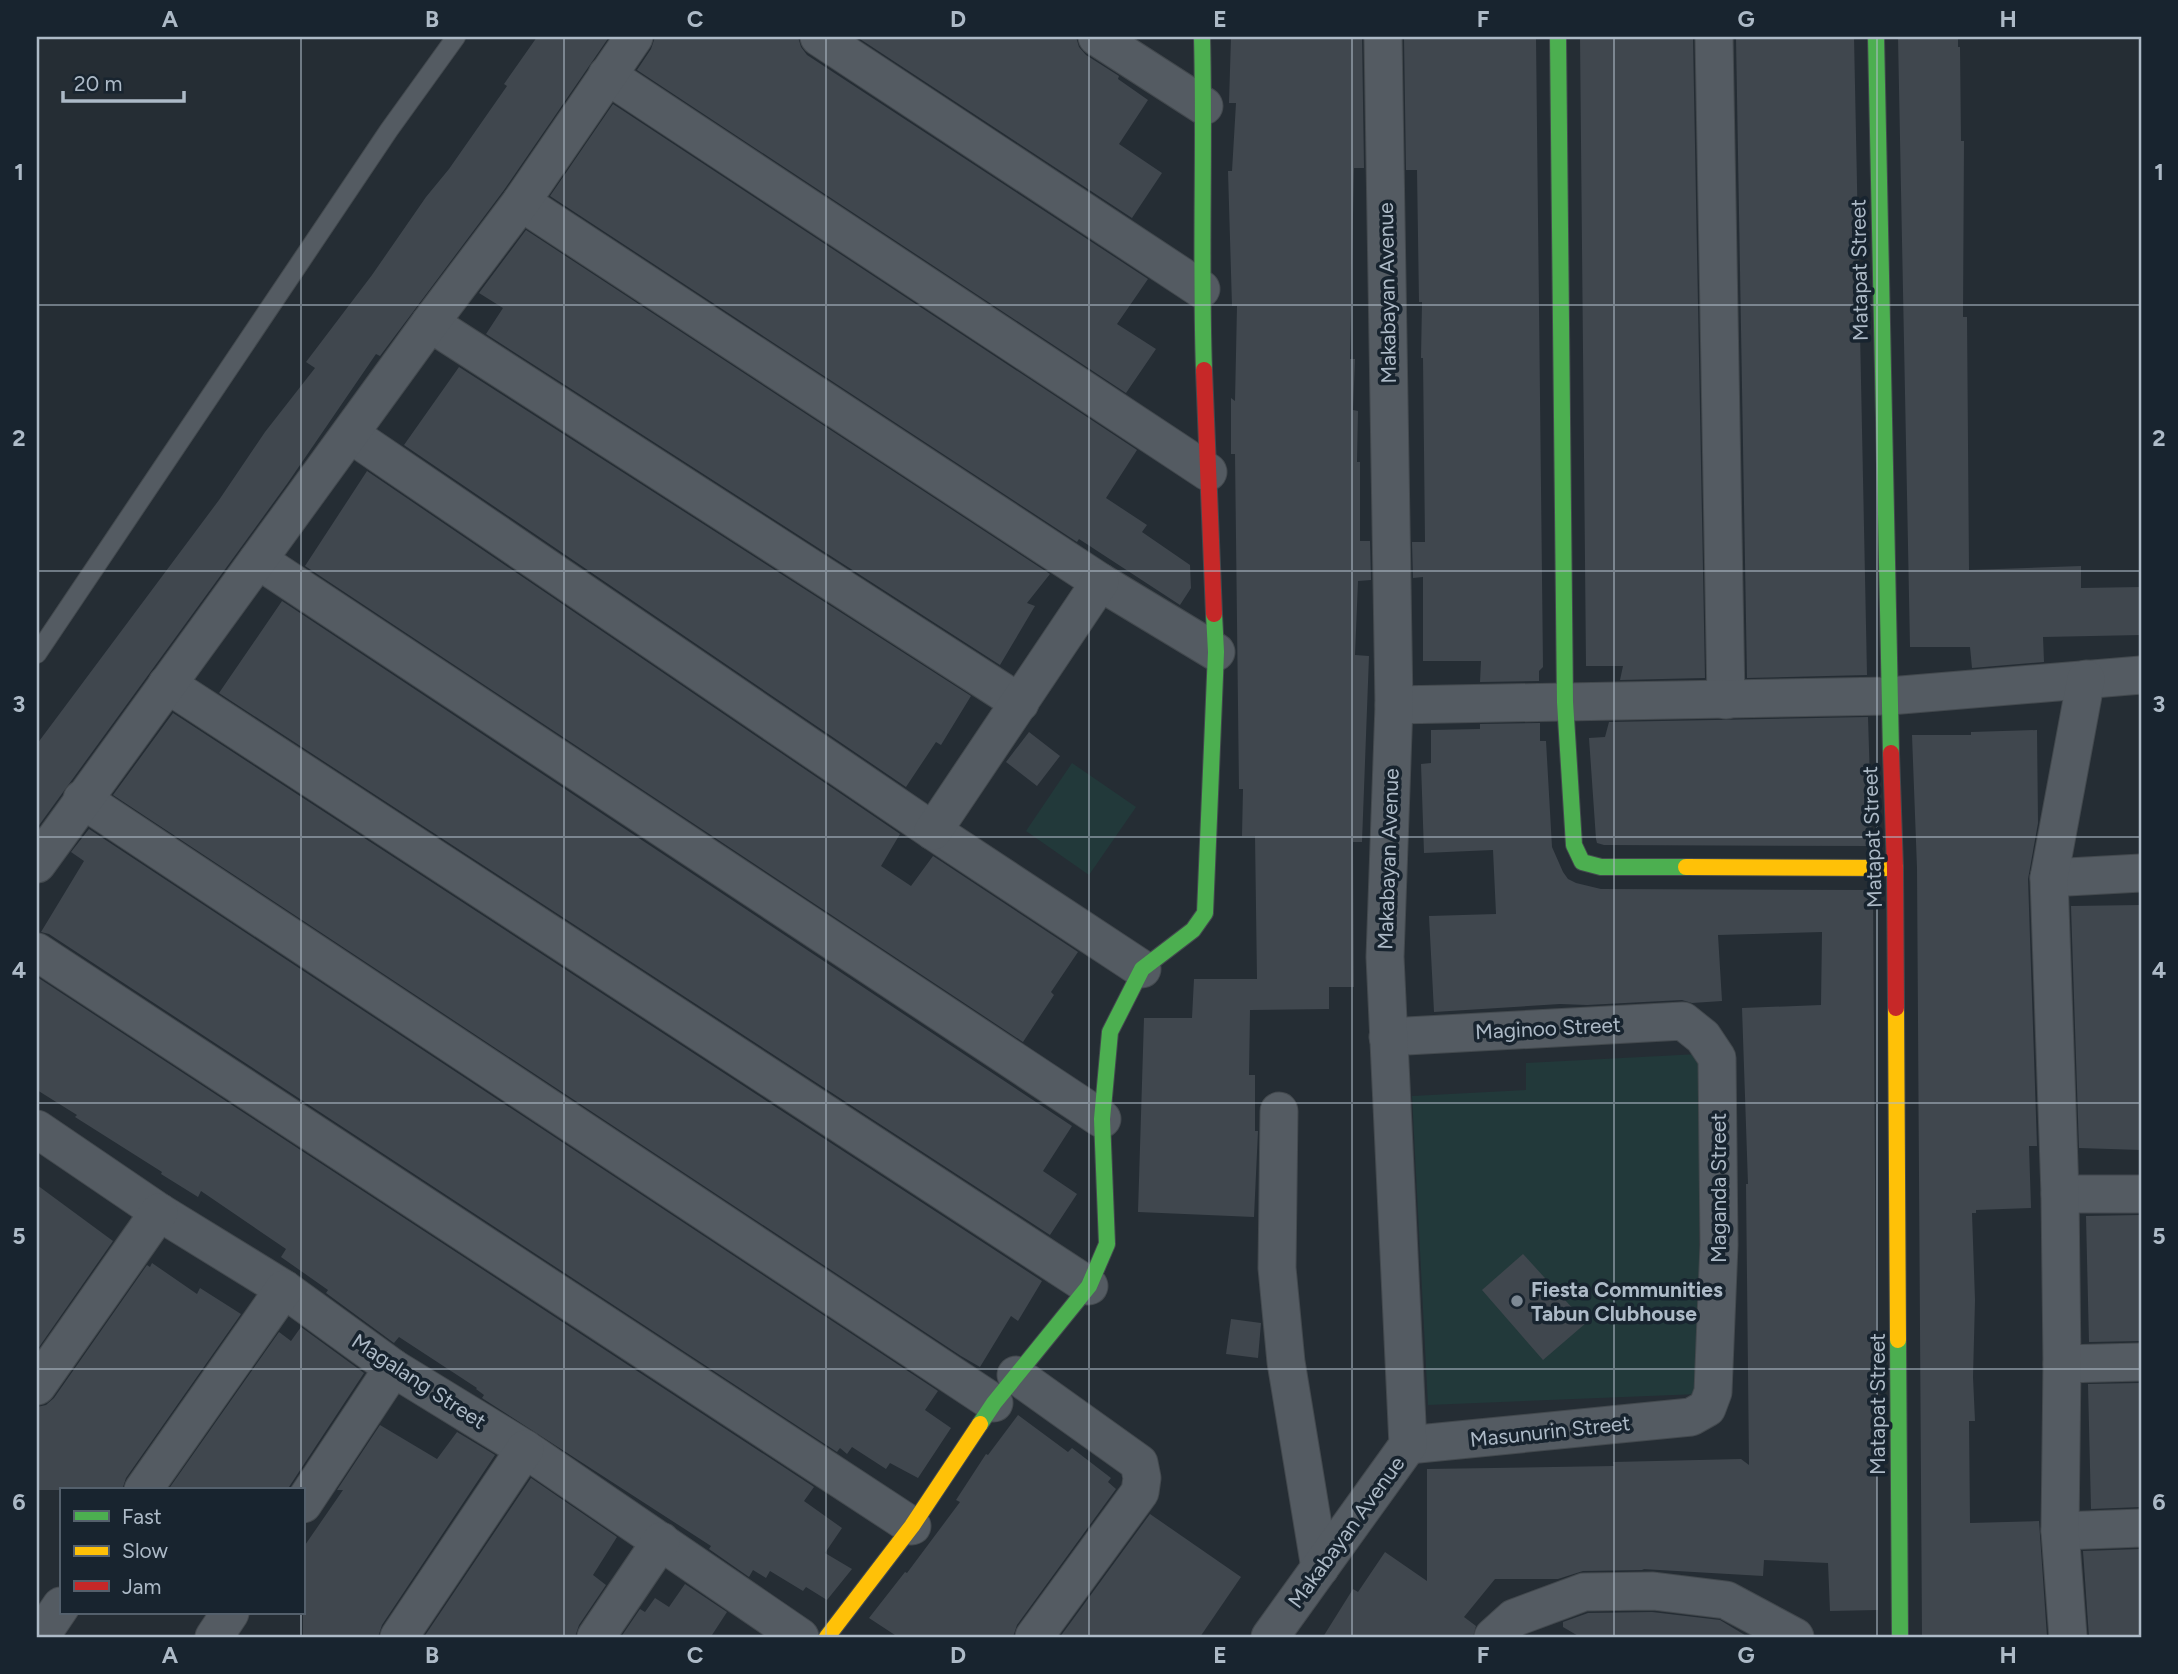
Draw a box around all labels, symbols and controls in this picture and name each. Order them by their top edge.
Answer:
text: A [162,5,179,33]
text: B [425,5,439,33]
text: C [687,5,704,33]
text: D [950,5,966,33]
text: E [1213,5,1227,33]
text: F [1477,5,1490,33]
text: G [1737,5,1755,33]
text: H [1999,5,2017,33]
scale bar [63,60,184,104]
text: 20 m [74,71,122,96]
text: 1 [14,158,24,186]
text: 1 [2154,158,2164,186]
street label: Matapat Street [1845,199,1873,341]
street label: Makabayan Avenue [1373,202,1401,384]
text: 2 [12,424,26,452]
text: 2 [2152,424,2166,452]
text: 3 [13,690,25,718]
text: 3 [2153,690,2165,718]
street label: Matapat Street [1857,765,1887,908]
street label: Makabayan Avenue [1372,768,1404,950]
text: 4 [12,956,26,984]
text: 4 [2152,956,2166,984]
street label: Maginoo Street [1475,1012,1621,1044]
street label: Maganda Street [1706,1113,1731,1263]
text: 5 [12,1222,26,1250]
text: 5 [2152,1222,2166,1250]
place label: Fiesta Communities Tabun Clubhouse [1531,1277,1723,1326]
marker: Fiesta Communities Tabun Clubhouse [1509,1293,1525,1309]
street label: Magalang Street [347,1328,491,1434]
street label: Matapat Street [1865,1333,1890,1475]
street label: Masunurin Street [1469,1410,1631,1452]
street label: Makabayan Avenue [1283,1451,1409,1613]
text: 6 [12,1488,26,1516]
legend [60,1488,304,1614]
text: 6 [2152,1488,2166,1516]
text: Fast [122,1504,162,1529]
text: Slow [122,1538,168,1563]
text: Jam [122,1574,161,1599]
text: A [162,1641,179,1669]
text: B [425,1641,439,1669]
text: C [687,1641,704,1669]
text: D [950,1641,966,1669]
text: E [1213,1641,1227,1669]
text: F [1477,1641,1490,1669]
text: G [1737,1641,1755,1669]
text: H [1999,1641,2017,1669]

